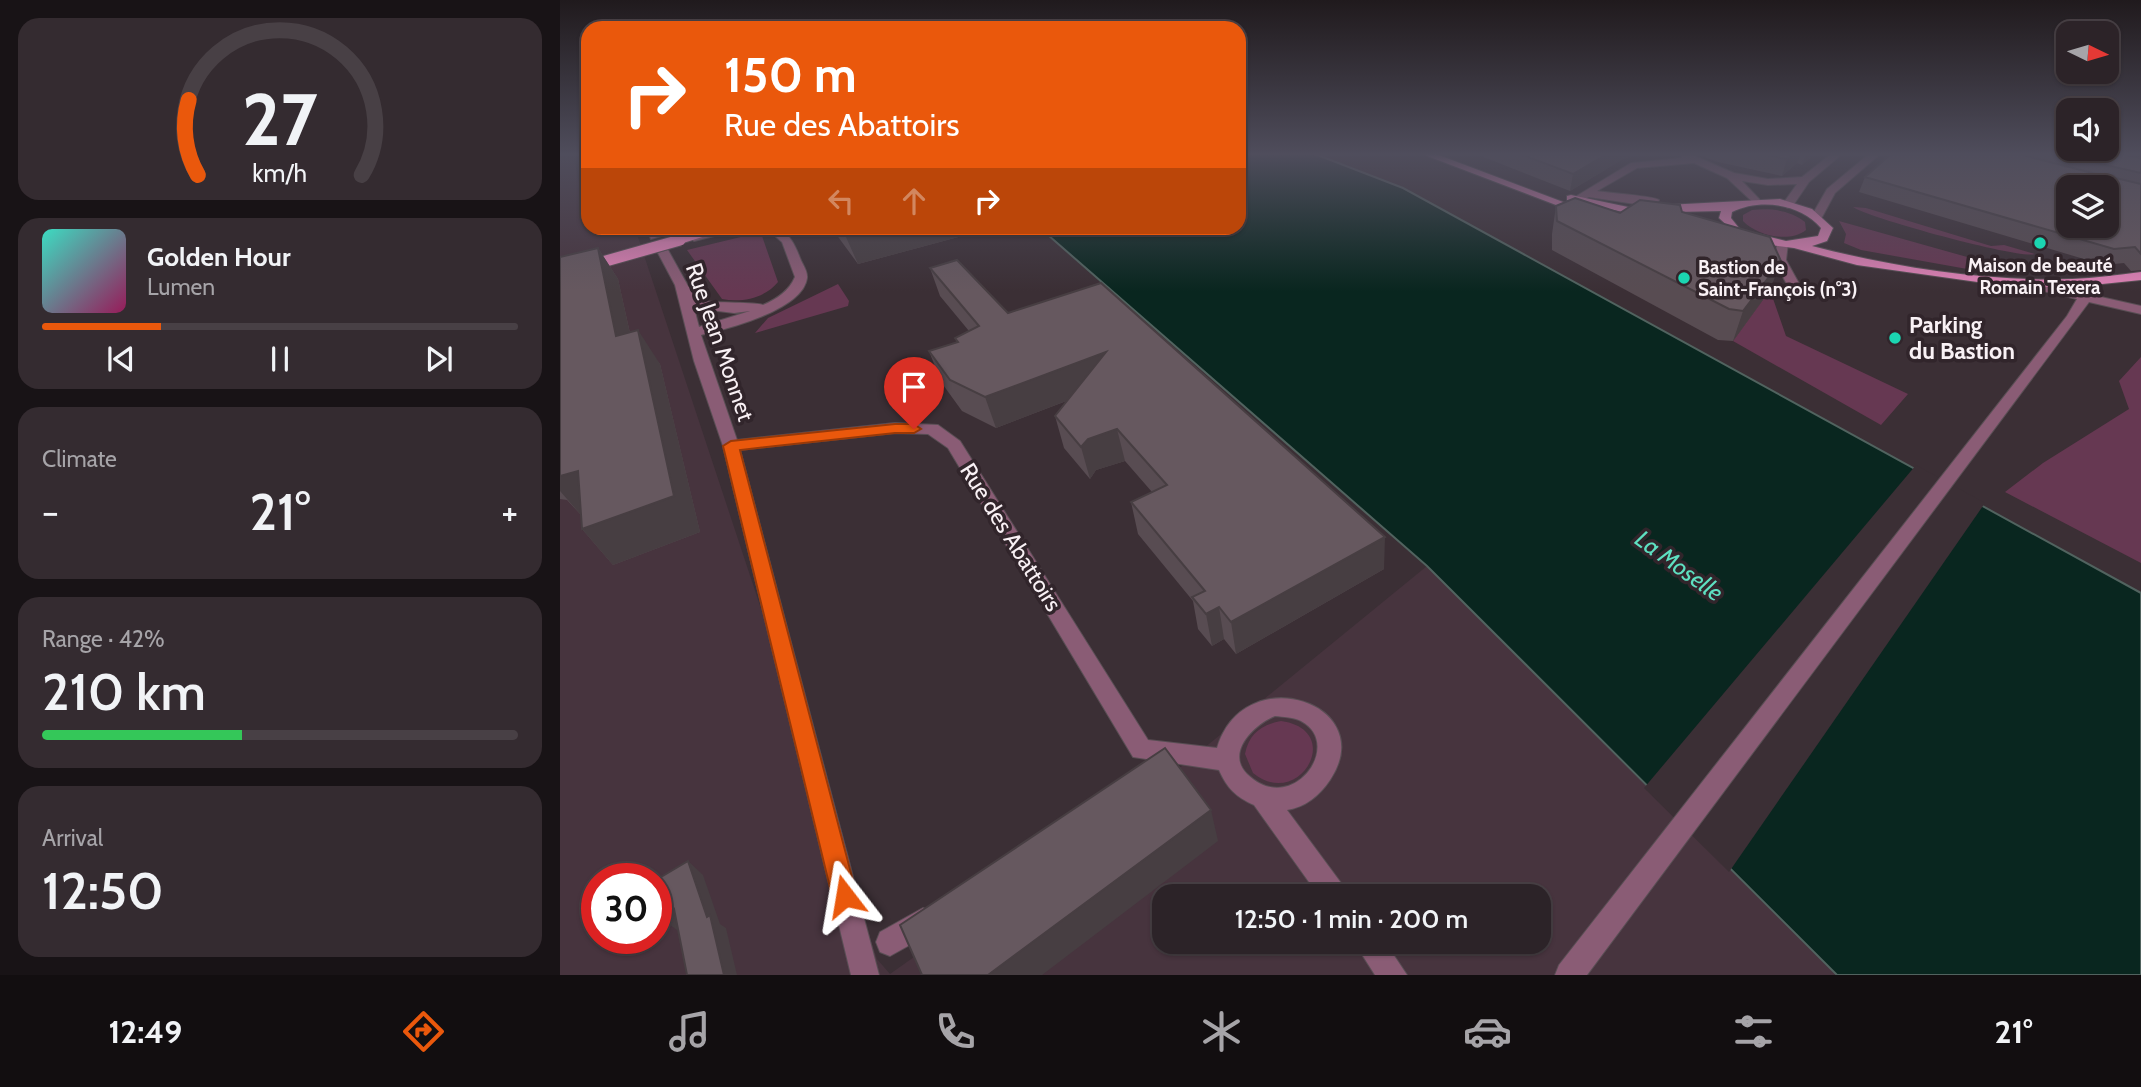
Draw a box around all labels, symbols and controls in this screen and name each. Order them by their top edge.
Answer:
north arrow [2056,21,2119,84]
map controls [2056,21,2119,238]
text: 150 m [724,45,857,104]
icon: right [609,49,700,140]
text: 27 [242,75,318,163]
button: sound [2056,98,2119,161]
text: Rue des Abattoirs [724,105,960,144]
text: km/h [253,158,307,188]
button: layers [2056,175,2119,238]
icon: left [822,182,860,220]
icon: ahead [895,182,933,220]
icon: right [968,182,1006,220]
marker: Maison de beauté Romain Texera [2032,235,2048,251]
text: Golden Hour [147,241,290,273]
place label: Maison de beauté Romain Texera [1967,254,2113,299]
place label: Bastion de Saint-François (n°3) [1698,256,1858,301]
street label: Rue Jean Monnet [680,259,760,425]
marker: Bastion de Saint-François (n°3) [1676,270,1692,286]
text: Lumen [147,273,215,301]
place label: Parking du Bastion [1909,311,2015,365]
marker: Parking du Bastion [1887,330,1903,346]
icon: previous [102,340,140,378]
icon: pause [261,340,299,378]
icon: next [420,340,458,378]
pin [884,357,944,429]
icon: arrive [895,368,933,406]
text: Climate [42,445,117,473]
street label: Rue des Abattoirs [954,458,1068,616]
text: 21° [250,480,310,543]
text: − [42,488,59,535]
text: + [501,488,518,535]
water label: La Moselle [1630,524,1729,607]
text: Range · 42% [42,625,165,653]
text: 210 km [42,660,206,723]
text: Arrival [42,824,103,852]
text: 12:50 [42,859,164,922]
position arrow [808,859,882,933]
speed limit sign: 30 [581,863,672,954]
text: 12:50 · 1 min · 200 m [1235,903,1468,935]
icon: directions [399,1007,448,1056]
icon: music [665,1007,714,1056]
icon: phone [931,1007,980,1056]
icon: climate [1197,1007,1246,1056]
icon: car [1463,1007,1512,1056]
icon: filters [1729,1007,1778,1056]
text: 12:49 [108,1012,182,1051]
text: 21° [1995,1012,2032,1051]

